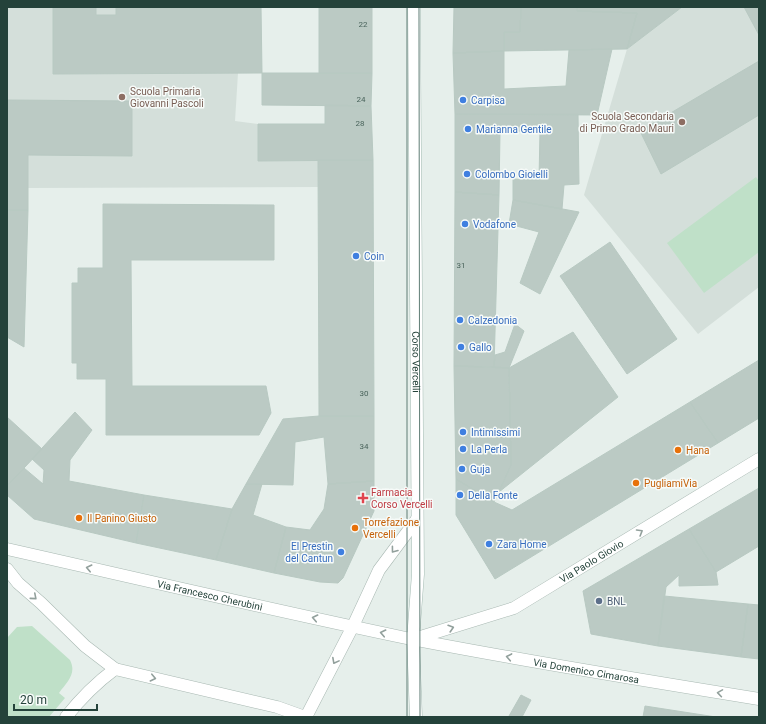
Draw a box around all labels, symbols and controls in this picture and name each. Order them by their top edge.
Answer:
house number: 22 [359,20,368,29]
place label: Scuola Primaria Giovanni Pascoli [130,86,204,109]
marker: Scuola Primaria Giovanni Pascoli [117,92,127,102]
house number: 24 [357,95,366,104]
marker: Carpisa [458,95,468,105]
place label: Carpisa [471,95,505,106]
place label: Scuola Secondaria di Primo Grado Mauri [580,111,674,134]
marker: Scuola Secondaria di Primo Grado Mauri [677,117,687,127]
house number: 28 [356,119,365,128]
marker: Marianna Gentile [463,124,473,134]
place label: Marianna Gentile [476,124,551,135]
marker: Colombo Gioielli [462,169,472,179]
place label: Colombo Gioielli [475,169,548,180]
marker: Vodafone [460,219,470,229]
place label: Vodafone [473,219,516,230]
marker: Coin [351,251,361,261]
place label: Coin [364,251,384,262]
house number: 31 [457,261,466,270]
marker: Calzedonia [455,315,465,325]
place label: Calzedonia [468,315,517,326]
street label: Corso Vercelli [411,331,422,393]
marker: Gallo [456,342,466,352]
place label: Gallo [469,342,492,353]
house number: 30 [360,389,369,398]
marker: Intimissimi [458,427,468,437]
place label: Intimissimi [471,427,520,438]
house number: 34 [360,442,369,451]
marker: La Perla [458,444,468,454]
place label: La Perla [471,444,507,455]
marker: Hana [673,445,683,455]
place label: Hana [686,445,710,456]
marker: Guja [457,464,467,474]
place label: Guja [470,464,490,475]
marker: PugliamiVia [631,478,641,488]
place label: PugliamiVia [644,478,697,489]
place label: Farmacia Corso Vercelli [371,487,433,510]
marker: Della Fonte [455,490,465,500]
place label: Della Fonte [468,490,518,501]
marker: Farmacia Corso Vercelli [358,493,368,503]
marker: Il Panino Giusto [74,513,84,523]
place label: Il Panino Giusto [87,513,157,524]
place label: Torrefazione Vercelli [363,517,419,540]
marker: Torrefazione Vercelli [350,523,360,533]
one-way arrow [636,529,643,536]
street label: Via Paolo Giovio [557,537,625,585]
marker: Zara Home [484,539,494,549]
place label: Zara Home [497,539,546,550]
place label: El Prestin del Cantun [285,541,333,564]
one-way arrow [392,546,399,553]
marker: El Prestin del Cantun [336,547,346,557]
one-way arrow [86,565,93,573]
street label: Via Francesco Cherubini [156,578,264,612]
one-way arrow [30,592,37,599]
marker: BNL [594,596,604,606]
place label: BNL [607,596,626,607]
one-way arrow [312,615,318,623]
one-way arrow [447,624,454,633]
one-way arrow [380,629,386,637]
one-way arrow [506,654,513,662]
street label: Via Domenico Cimarosa [532,656,640,685]
one-way arrow [333,657,340,664]
one-way arrow [150,673,156,681]
scale bar [14,686,97,712]
one-way arrow [717,689,724,698]
text: 20 m [20,693,47,707]

